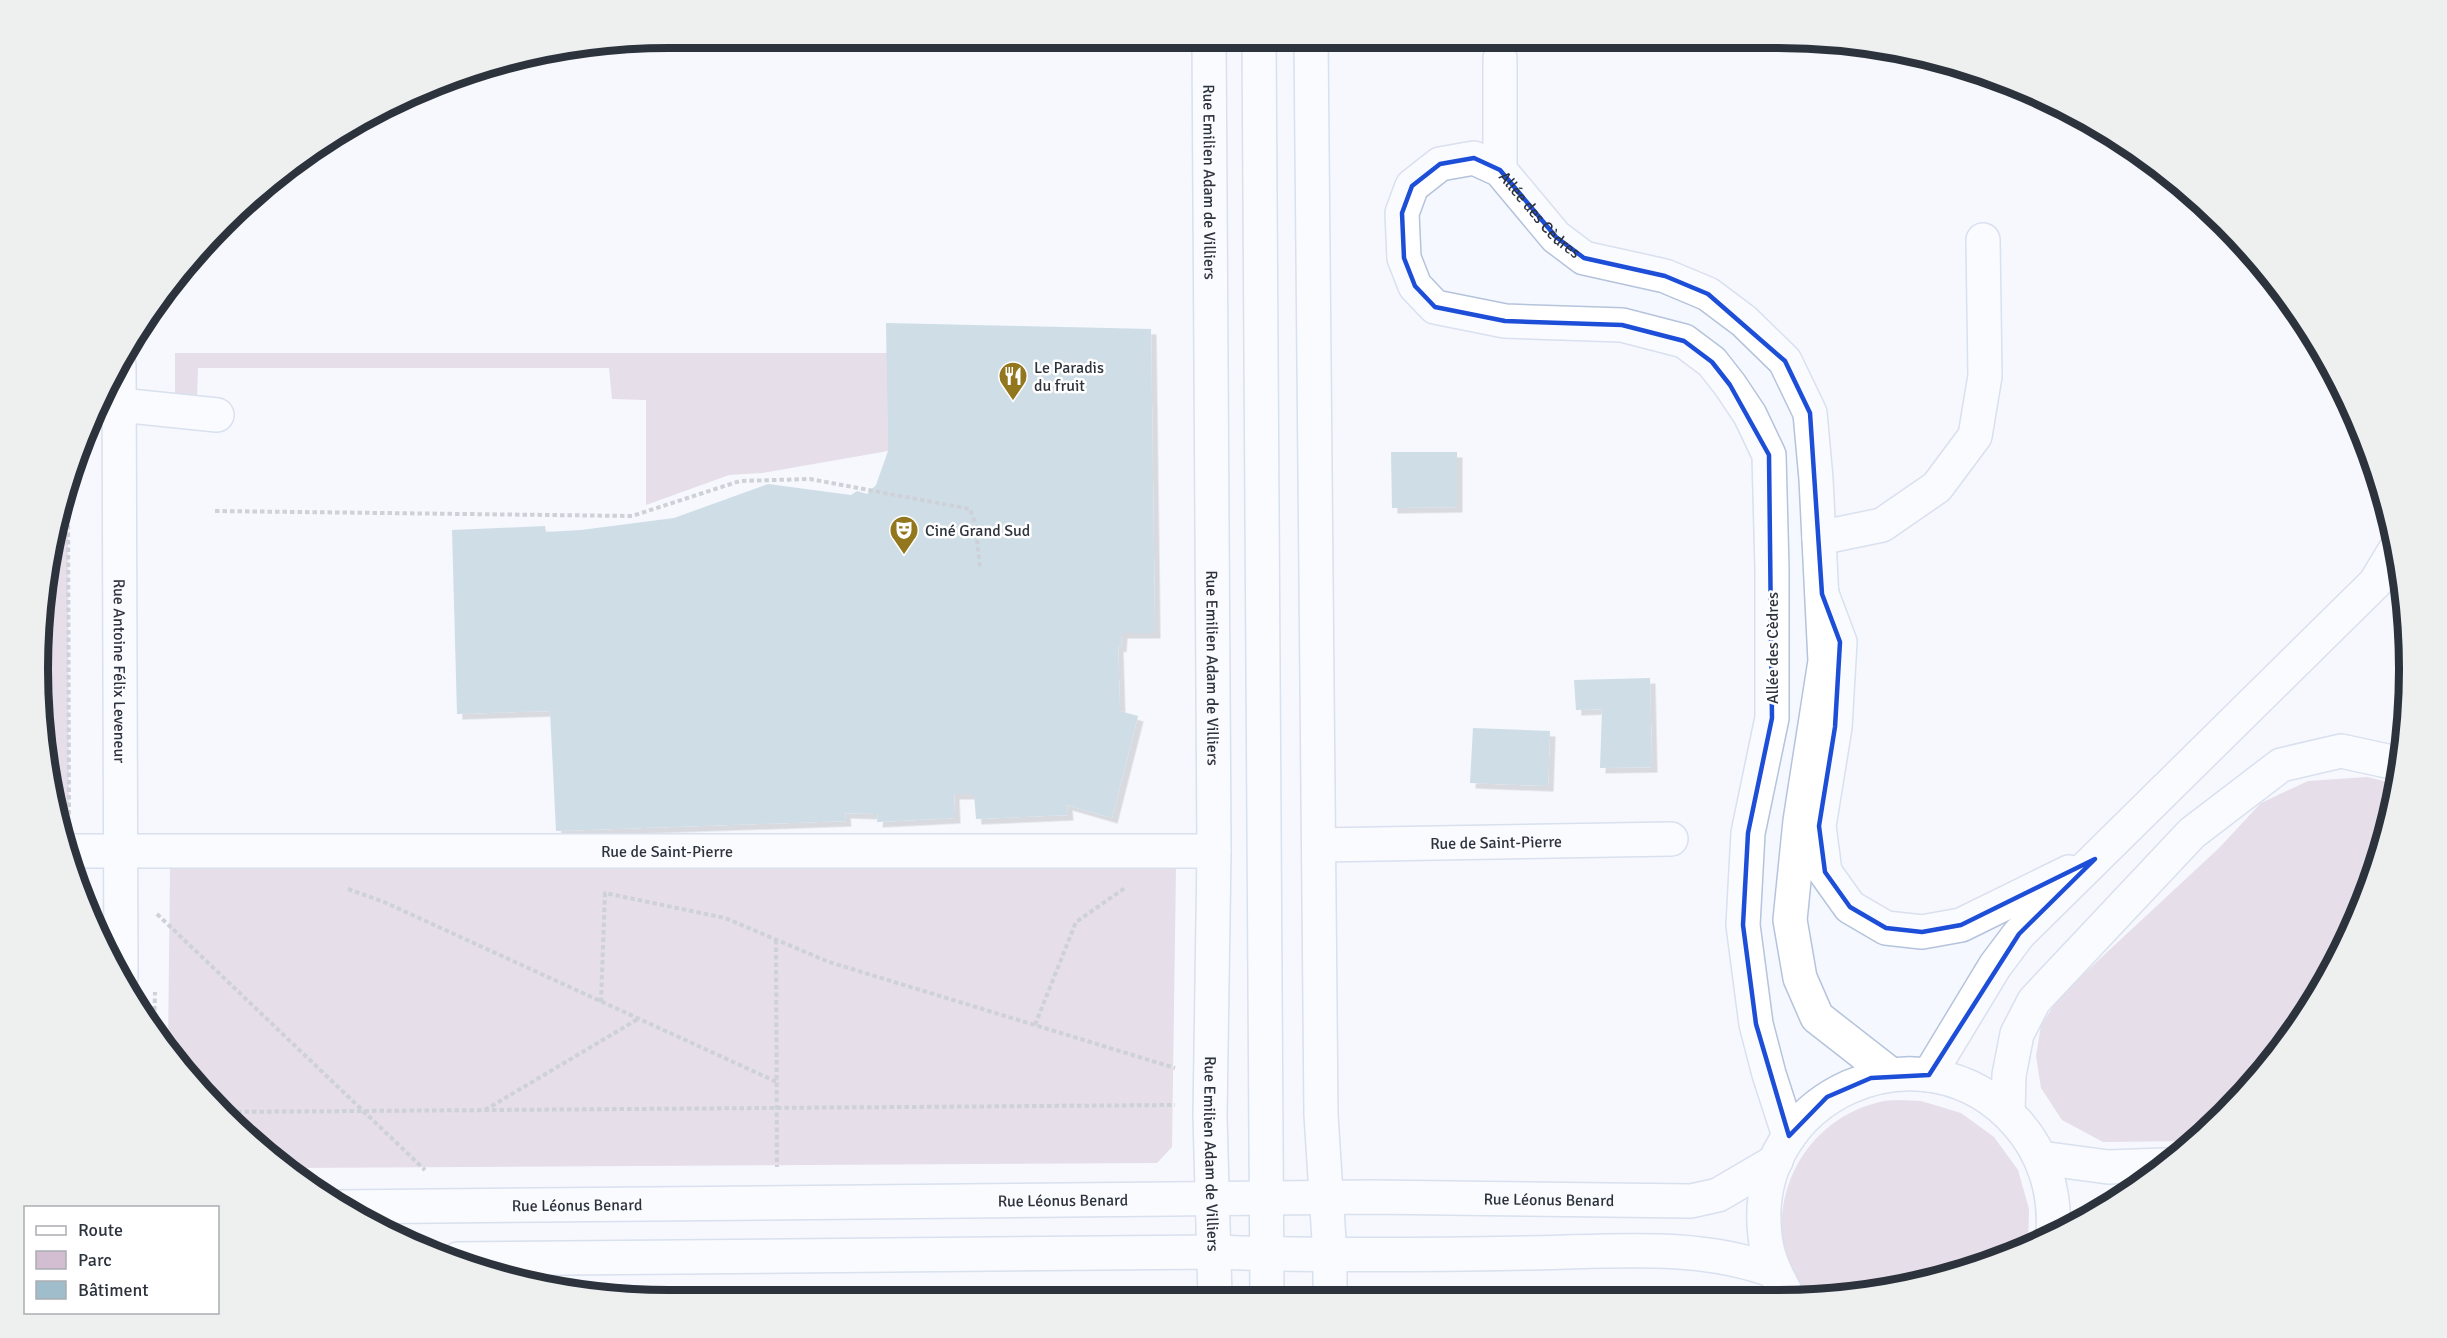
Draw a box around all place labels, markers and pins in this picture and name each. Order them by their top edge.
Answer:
place label: Le Paradis du fruit [1034,358,1104,396]
restaurant icon: Le Paradis du fruit [997,360,1029,402]
theatre icon: Ciné Grand Sud [888,514,920,556]
place label: Ciné Grand Sud [925,521,1030,541]

